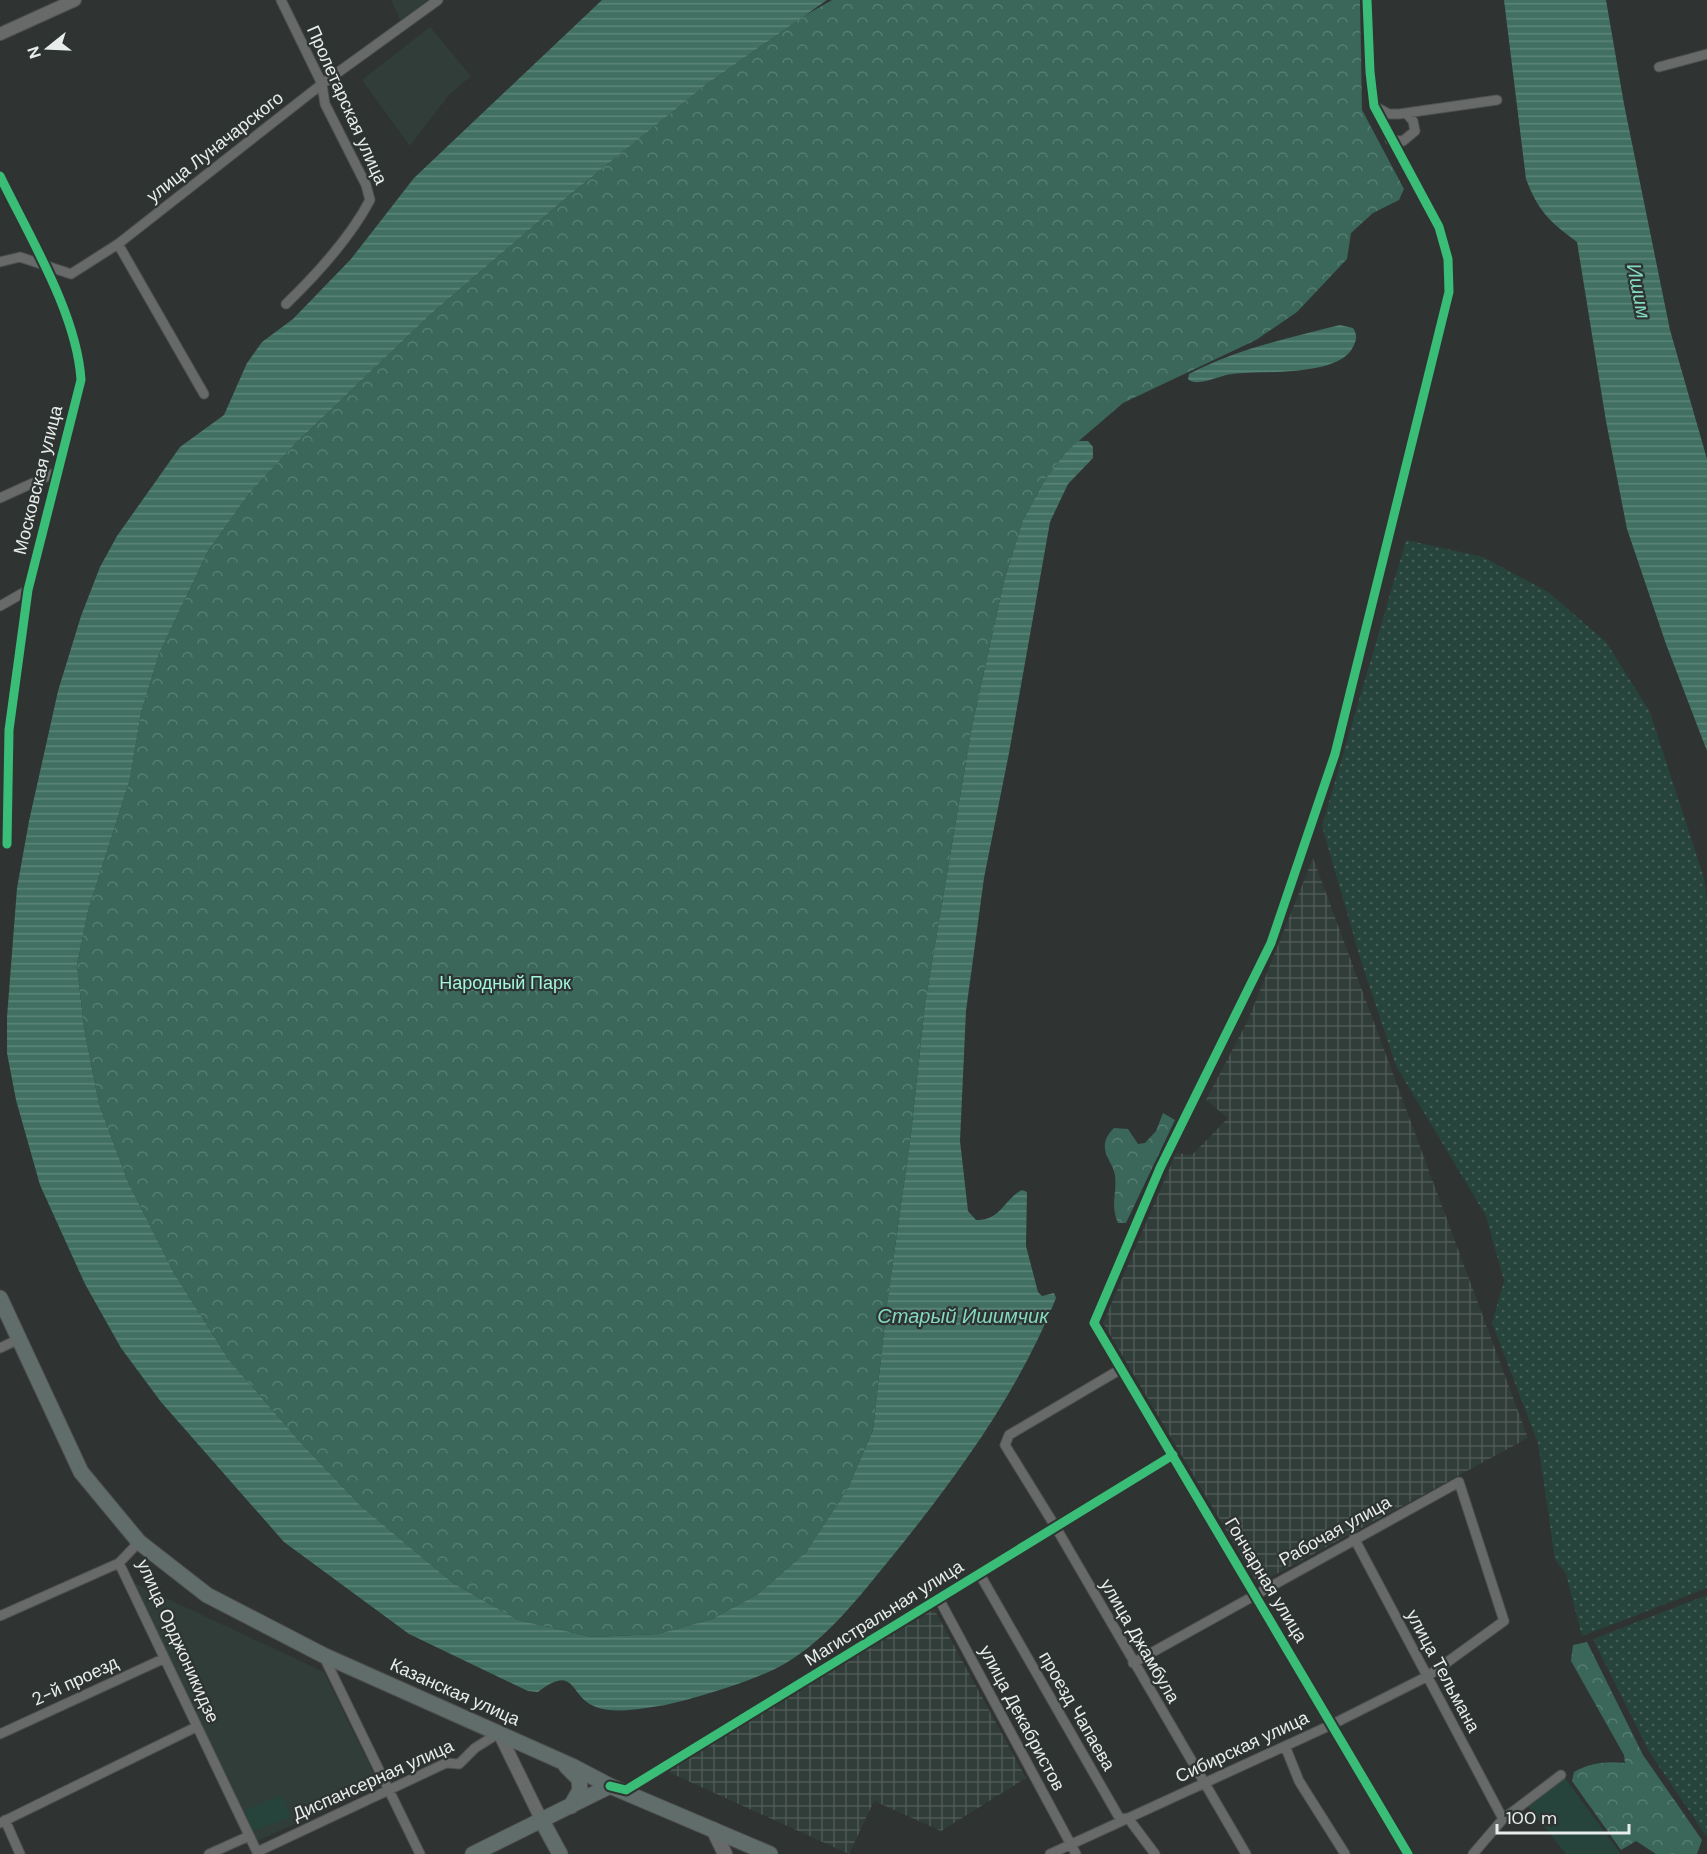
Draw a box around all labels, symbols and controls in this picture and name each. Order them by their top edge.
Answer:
north arrow [18,18,78,78]
street label: Пролетарская улица [301,22,393,189]
text: N [22,44,46,61]
street label: улица Луначарского [142,86,288,208]
water label: Ишим [1621,261,1657,321]
street label: Московская улица [8,402,68,557]
park label: Народный Парк [439,971,571,995]
water label: Старый Ишимчик [877,1303,1050,1329]
street label: Рабочая улица [1275,1490,1396,1572]
street label: Гончарная улица [1219,1513,1313,1648]
street label: Магистральная улица [800,1554,969,1672]
street label: улица Орджоникидзе [131,1555,225,1727]
street label: улица Джамбула [1095,1575,1186,1708]
street label: улица Тельмана [1401,1605,1486,1737]
street label: улица Декабристов [973,1641,1071,1795]
street label: проезд Чапаева [1033,1647,1121,1776]
street label: 2-й проезд [28,1650,123,1711]
street label: Казанская улица [386,1653,525,1732]
street label: Сибирская улица [1171,1705,1314,1788]
street label: Диспансерная улица [289,1733,458,1826]
scale bar [1497,1797,1629,1835]
text: 100 m [1506,1806,1557,1830]

